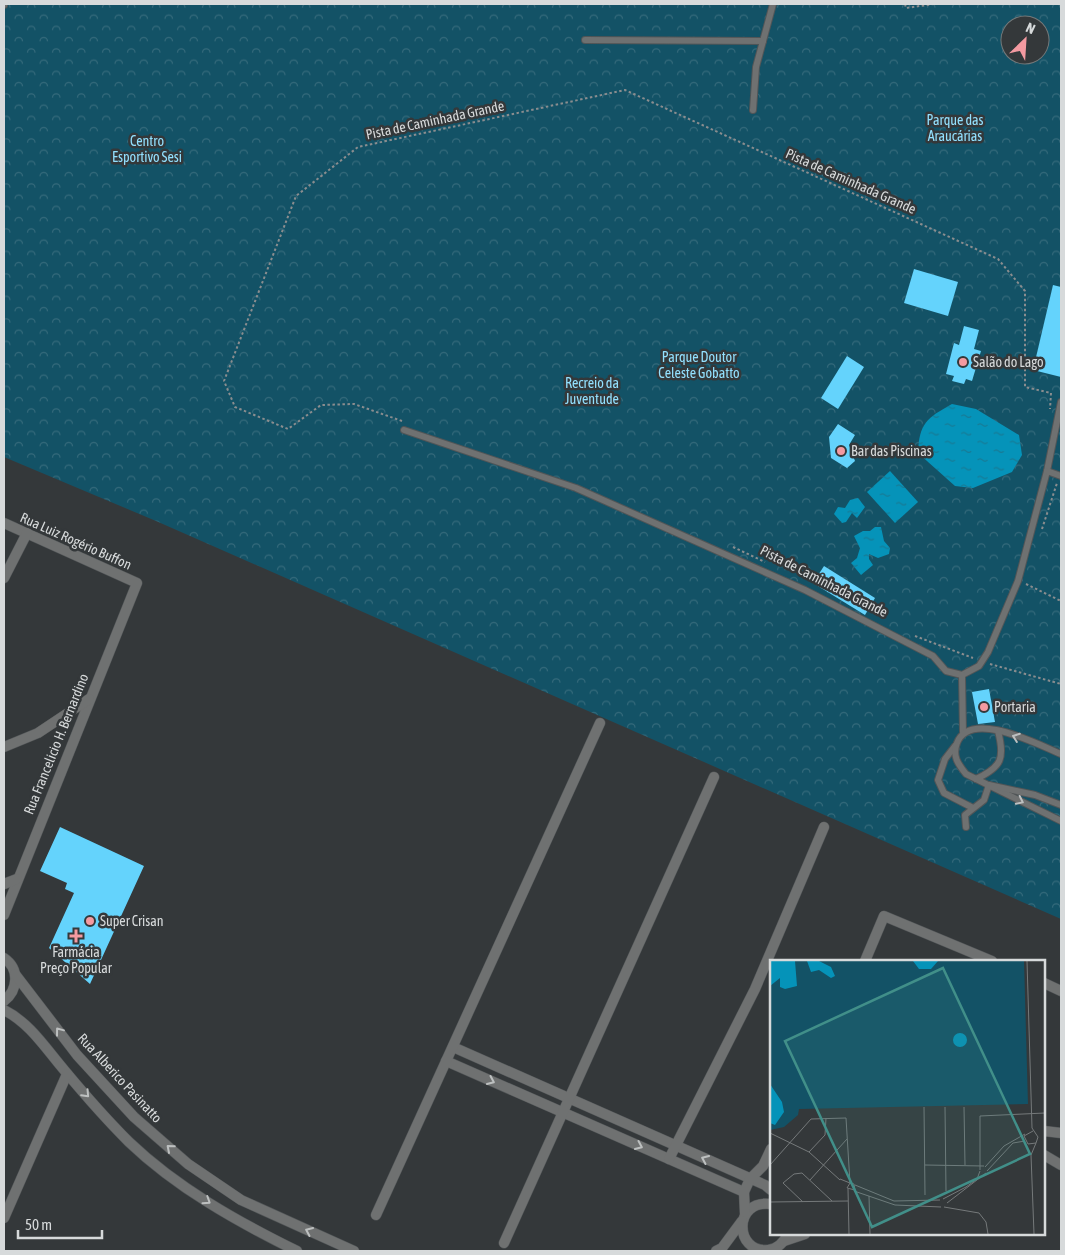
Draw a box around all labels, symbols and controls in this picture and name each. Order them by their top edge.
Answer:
north arrow [1000,15,1050,65]
text: N [1023,19,1038,37]
street label: Pista de Caminhada Grande [364,98,506,142]
park label: Parque das Araucárias [927,112,984,144]
park label: Centro Esportivo Sesi [112,133,182,165]
street label: Pista de Caminhada Grande [783,145,919,217]
park label: Parque Doutor Celeste Gobatto [658,349,740,381]
place label: Salão do Lago [973,354,1044,370]
marker: Salão do Lago [957,356,969,368]
park label: Recreio da Juventude [565,375,619,407]
place label: Bar das Piscinas [851,443,932,459]
marker: Bar das Piscinas [835,445,847,457]
street label: Rua Luiz Rogério Buffon [18,509,134,573]
street label: Pista de Caminhada Grande [758,542,890,620]
street label: Rua Francelicio H. Bernardino [20,671,92,817]
place label: Portaria [994,699,1036,715]
marker: Portaria [978,701,990,713]
one-way arrow [1012,733,1020,743]
one-way arrow [1015,795,1024,805]
place label: Super Crisan [100,913,164,929]
marker: Super Crisan [84,915,96,927]
marker: Farmácia Preço Popular [70,930,82,942]
place label: Farmácia Preço Popular [40,944,113,976]
inset map [770,960,1045,1235]
one-way arrow [56,1028,64,1037]
street label: Rua Alberico Pasinatto [75,1030,165,1126]
one-way arrow [486,1074,495,1085]
one-way arrow [80,1089,89,1098]
one-way arrow [634,1140,643,1151]
one-way arrow [167,1145,176,1154]
one-way arrow [701,1154,710,1165]
one-way arrow [201,1195,211,1204]
scale bar [18,1208,101,1240]
text: 50 m [25,1216,52,1233]
one-way arrow [305,1227,314,1237]

